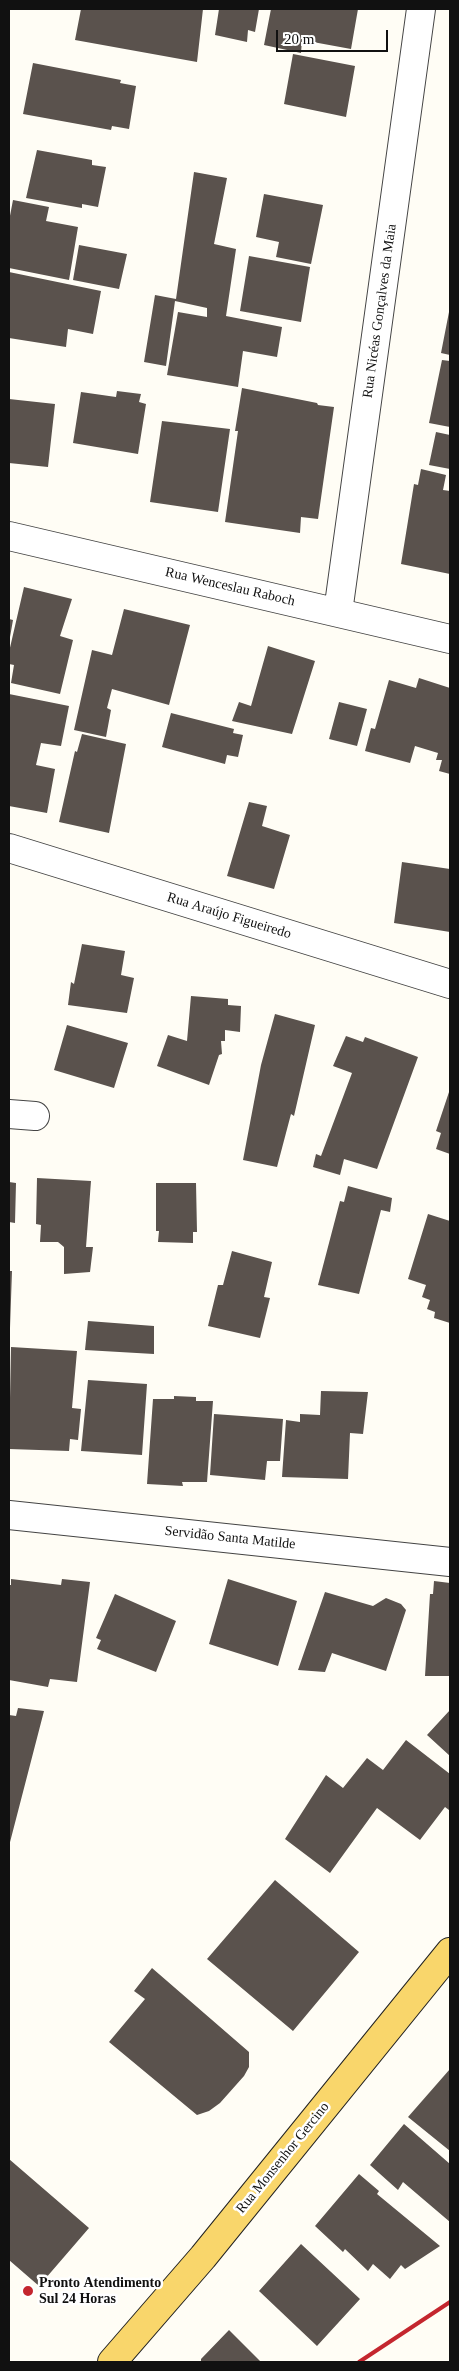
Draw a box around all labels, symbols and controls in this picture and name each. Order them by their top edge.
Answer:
scale bar [279,20,392,52]
text: 20 m [284,31,314,47]
street label: Rua Nicéas Gonçalves da Maia [359,223,401,399]
street label: Rua Wenceslau Raboch [164,564,296,610]
street label: Rua Araújo Figueiredo [165,889,293,943]
street label: Servidão Santa Matilde [164,1523,296,1553]
street label: Rua Monsenhor Gercino [233,2099,333,2217]
place label: Pronto Atendimento Sul 24 Horas [39,2275,161,2308]
marker: Pronto Atendimento Sul 24 Horas [21,2284,35,2298]

